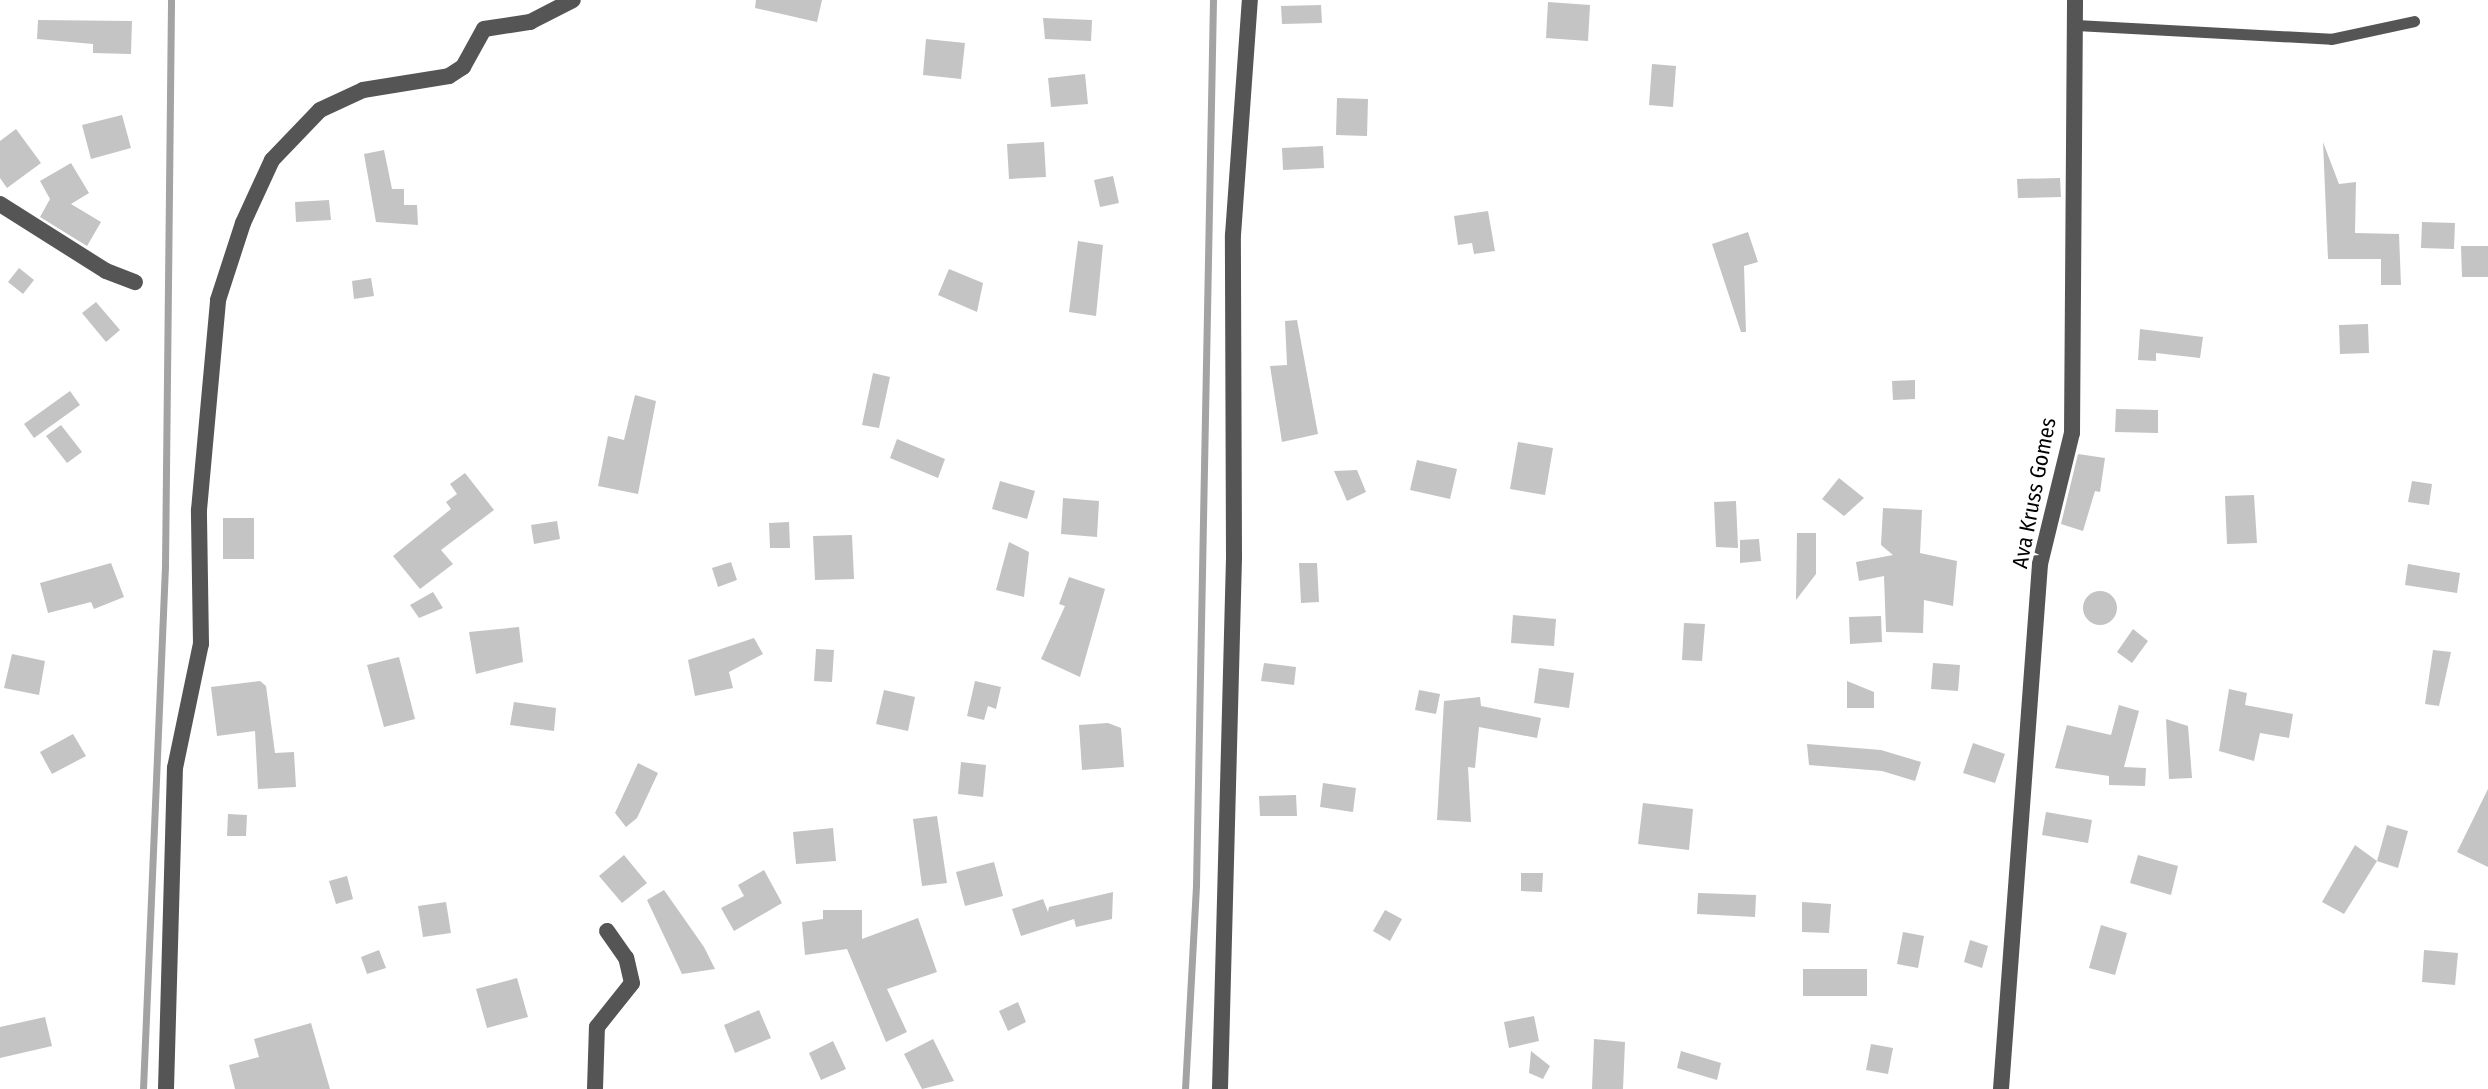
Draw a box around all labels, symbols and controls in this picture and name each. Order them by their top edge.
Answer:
street label: Ava Kruss Gomes [2006,415,2062,571]

